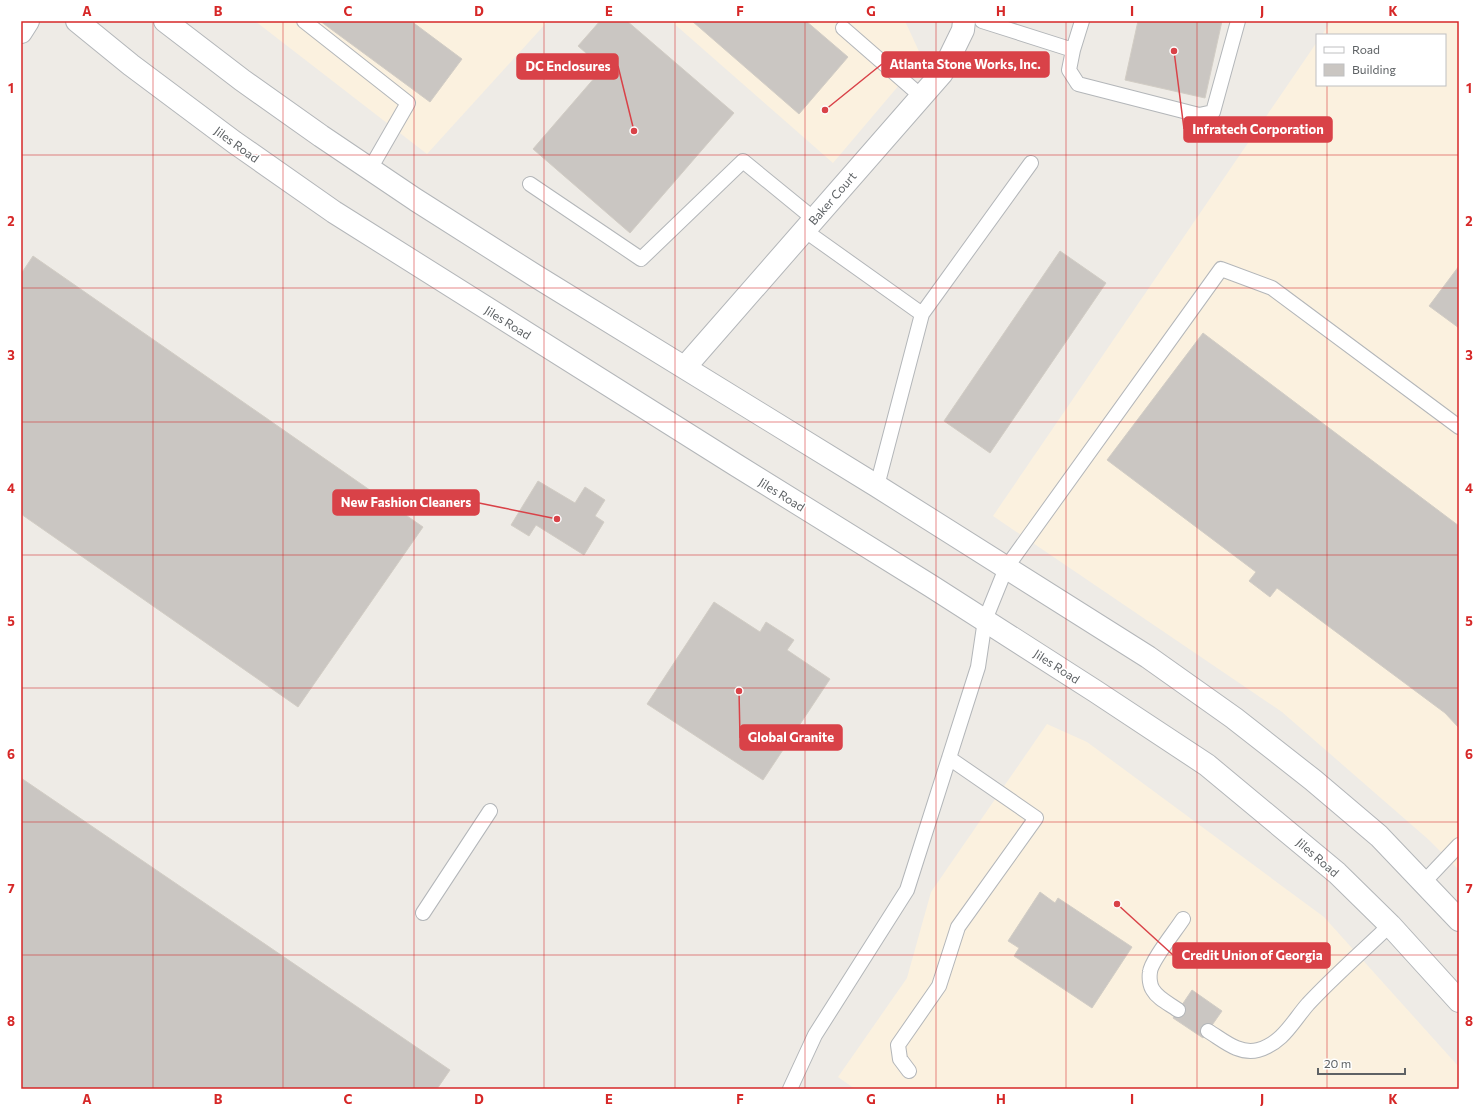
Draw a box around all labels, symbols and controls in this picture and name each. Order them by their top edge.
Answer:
text: A [82,3,92,19]
text: B [214,3,223,19]
text: C [344,3,353,19]
text: D [474,3,484,19]
text: E [605,3,613,19]
text: F [736,3,744,19]
text: G [866,3,876,19]
text: H [996,3,1006,19]
text: I [1130,3,1134,19]
text: J [1260,3,1264,19]
text: K [1388,3,1398,19]
legend [1316,34,1446,86]
text: Road [1352,42,1380,56]
callout: Atlanta Stone Works, Inc. [882,52,1049,77]
callout: DC Enclosures [517,54,618,79]
text: Atlanta Stone Works, Inc. [889,56,1041,72]
text: DC Enclosures [525,58,611,74]
text: Building [1352,62,1396,76]
text: 1 [8,80,14,96]
text: 1 [1466,80,1472,96]
callout: Infratech Corporation [1184,117,1332,142]
text: Infratech Corporation [1192,121,1324,137]
street label: Jiles Road [211,123,262,166]
street label: Baker Court [805,169,859,227]
text: 2 [7,213,15,229]
text: 2 [1465,213,1473,229]
street label: Jiles Road [482,302,534,343]
text: 3 [7,347,15,363]
text: 3 [1465,347,1473,363]
street label: Jiles Road [756,474,808,515]
text: 4 [7,480,15,496]
text: 4 [1465,480,1473,496]
callout: New Fashion Cleaners [333,490,479,515]
text: New Fashion Cleaners [341,494,471,510]
text: 5 [7,613,15,629]
text: 5 [1465,613,1473,629]
street label: Jiles Road [1031,646,1083,687]
callout: Global Granite [740,725,842,750]
text: Global Granite [748,729,834,745]
text: 6 [7,746,15,762]
text: 6 [1465,746,1473,762]
street label: Jiles Road [1293,835,1342,880]
text: 7 [7,880,15,896]
text: 7 [1465,880,1473,896]
callout: Credit Union of Georgia [1173,943,1330,968]
text: Credit Union of Georgia [1181,947,1323,963]
text: 8 [7,1013,15,1029]
text: 8 [1465,1013,1473,1029]
scale bar [1318,1050,1405,1076]
text: 20 m [1324,1056,1351,1070]
text: A [82,1091,92,1107]
text: B [214,1091,223,1107]
text: C [344,1091,353,1107]
text: D [474,1091,484,1107]
text: E [605,1091,613,1107]
text: F [736,1091,744,1107]
text: G [866,1091,876,1107]
text: H [996,1091,1006,1107]
text: I [1130,1091,1134,1107]
text: J [1260,1091,1264,1107]
text: K [1388,1091,1398,1107]

